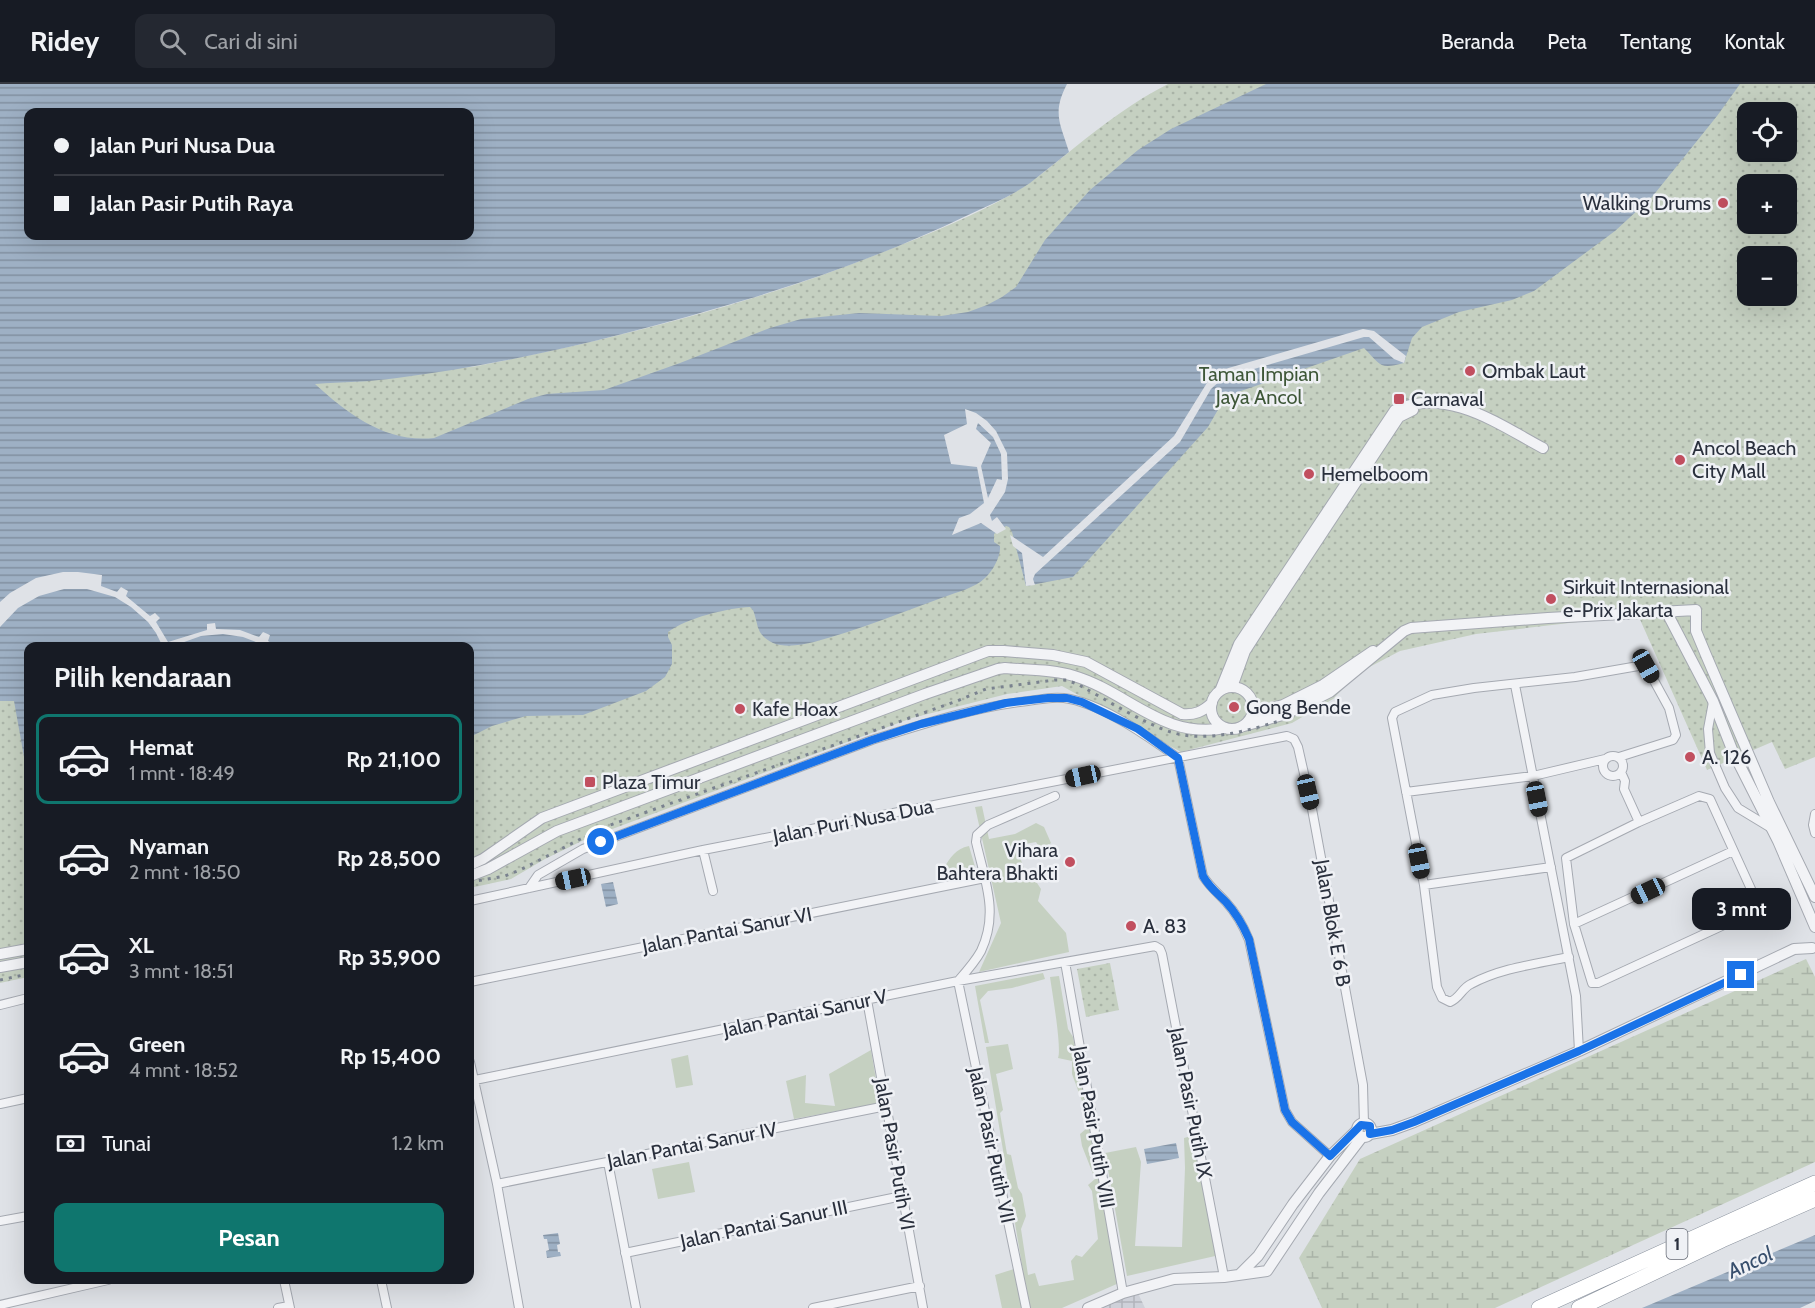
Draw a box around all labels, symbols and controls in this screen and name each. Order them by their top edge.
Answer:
search box [135,14,555,68]
text: Ridey [30,24,99,58]
icon: search [156,25,189,58]
text: Cari di sini [204,28,298,55]
text: Beranda [1441,29,1514,54]
text: Peta [1547,29,1587,54]
text: Tentang [1620,29,1691,54]
text: Kontak [1724,29,1785,54]
map controls [1737,102,1797,306]
button: locate [1737,102,1797,162]
text: Jalan Puri Nusa Dua [90,132,275,159]
button: + [1737,174,1797,234]
text: Jalan Pasir Putih Raya [90,190,293,217]
place label: Walking Drums [1583,191,1711,215]
marker: Walking Drums [1716,196,1730,210]
button: − [1737,246,1797,306]
place label: Ombak Laut [1482,359,1586,383]
park label: Taman Impian Jaya Ancol [1199,362,1319,409]
marker: Ombak Laut [1463,364,1477,378]
place label: Carnaval [1411,387,1484,411]
marker: Carnaval [1392,392,1406,406]
place label: Ancol Beach City Mall [1692,436,1796,483]
marker: Ancol Beach City Mall [1673,453,1687,467]
place label: Hemelboom [1321,462,1428,486]
marker: Hemelboom [1302,467,1316,481]
place label: Sirkuit Internasional e-Prix Jakarta [1563,575,1729,622]
marker: Sirkuit Internasional e-Prix Jakarta [1544,592,1558,606]
car [1629,646,1663,686]
text: Pilih kendaraan [54,661,232,694]
place label: Gong Bende [1246,695,1351,719]
place label: Kafe Hoax [752,697,838,721]
marker: Gong Bende [1227,700,1241,714]
marker: Kafe Hoax [733,702,747,716]
icon: car [57,732,111,786]
text: Hemat [129,734,194,761]
place label: A. 126 [1702,745,1751,769]
text: Rp 21,100 [346,746,441,773]
marker: A. 126 [1683,750,1697,764]
text: 1 mnt · 18:49 [129,761,235,785]
car [1064,763,1102,789]
place label: Plaza Timur [602,770,701,794]
car [1295,772,1321,812]
marker: Plaza Timur [583,775,597,789]
car [1525,780,1549,818]
street label: Jalan Puri Nusa Dua [770,794,935,848]
route start [587,828,614,855]
icon: car [57,831,111,885]
text: Nyaman [129,833,209,860]
place label: Vihara Bahtera Bhakti [936,838,1058,885]
car [1407,842,1431,880]
text: Rp 28,500 [337,845,441,872]
marker: Vihara Bahtera Bhakti [1063,855,1077,869]
street label: Jalan Blok E 6 B [1310,857,1356,989]
text: 2 mnt · 18:50 [129,860,241,884]
car [554,866,592,892]
car [1628,875,1668,907]
callout: 3 mnt [1692,888,1790,930]
text: 3 mnt [1716,897,1767,921]
street label: Jalan Pantai Sanur VI [639,902,814,958]
place label: A. 83 [1143,914,1187,938]
marker: A. 83 [1124,919,1138,933]
icon: car [57,930,111,984]
text: XL [129,932,154,959]
text: Rp 35,900 [338,944,441,971]
text: 3 mnt · 18:51 [129,959,234,983]
route end [1727,961,1754,988]
street label: Jalan Pantai Sanur V [720,984,890,1042]
street label: Jalan Pasir Putih IX [1164,1024,1217,1181]
icon: car [57,1029,111,1083]
text: Green [129,1031,185,1058]
text: Rp 15,400 [340,1043,441,1070]
street label: Jalan Pasir Putih VIII [1068,1043,1120,1210]
text: 4 mnt · 18:52 [129,1058,238,1082]
street label: Jalan Pasir Putih VII [964,1064,1020,1225]
street label: Jalan Pasir Putih VI [870,1075,920,1232]
street label: Jalan Pantai Sanur IV [604,1117,780,1173]
icon: cash [54,1127,87,1160]
text: Tunai [102,1130,151,1157]
text: 1.2 km [392,1131,444,1155]
street label: Jalan Pantai Sanur III [677,1195,850,1254]
button: Pesan [54,1203,444,1272]
road number: 1 [1666,1229,1688,1259]
water label: Ancol [1722,1241,1777,1284]

